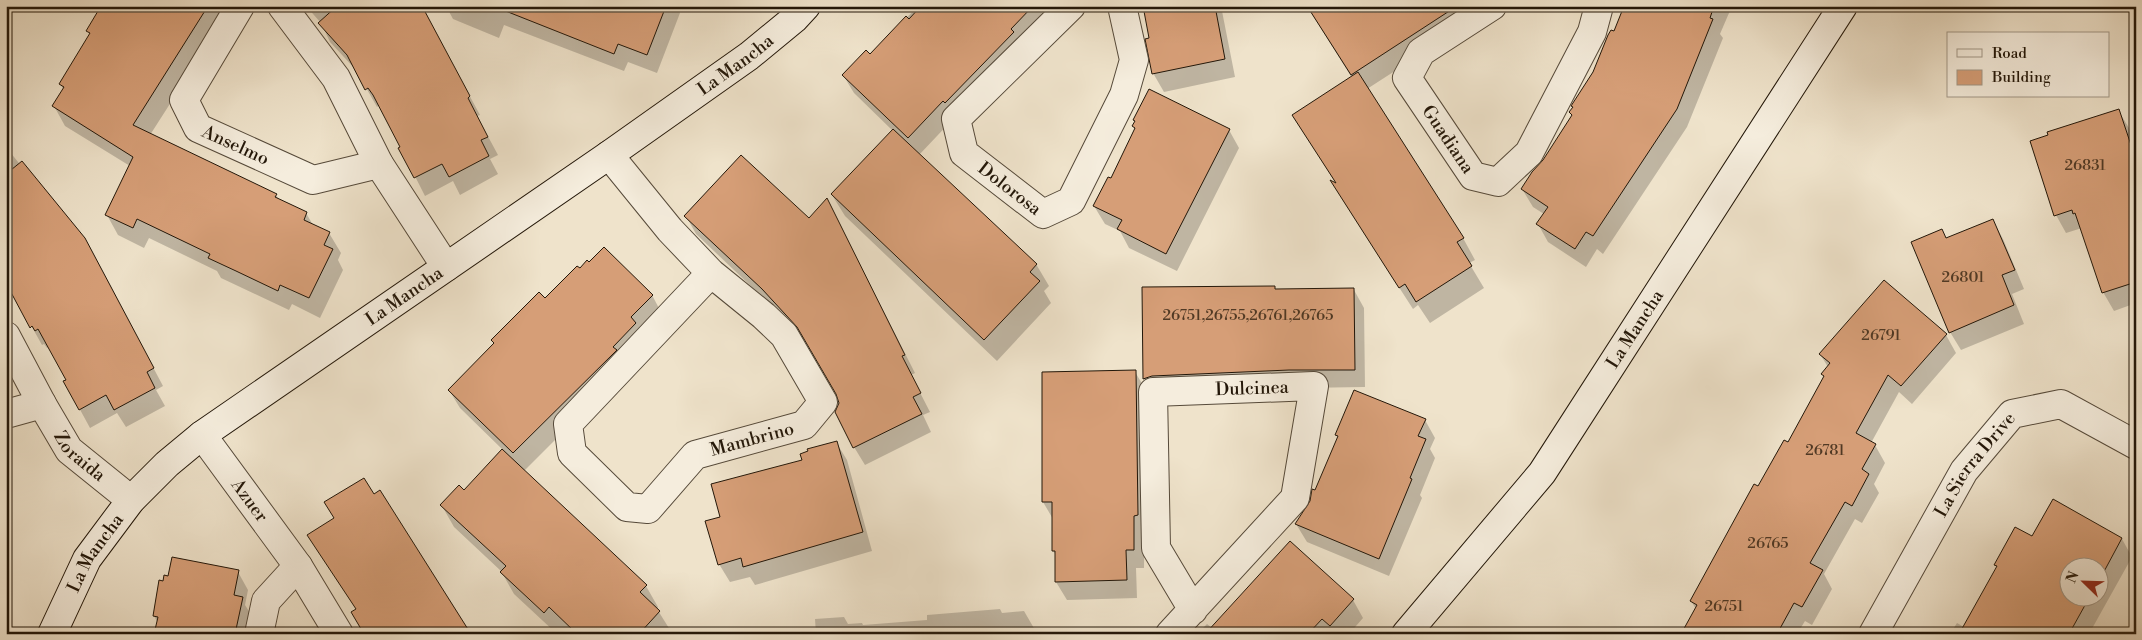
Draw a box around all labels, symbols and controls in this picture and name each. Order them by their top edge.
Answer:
street label: La Mancha [693,29,779,101]
legend [1947,32,2110,98]
text: Road [1992,44,2027,63]
text: Building [1991,68,2051,87]
street label: Guadiana [1417,101,1480,179]
street label: Anselmo [197,120,273,171]
house number: 26831 [2064,156,2106,175]
street label: Dolorosa [973,157,1047,221]
street label: La Mancha [361,261,448,331]
house number: 26801 [1942,268,1985,287]
street label: La Mancha [1601,285,1670,373]
house number: 26751,26755,26761,26765 [1163,306,1333,325]
house number: 26791 [1861,326,1901,345]
street label: Dulcinea [1215,376,1290,401]
street label: La Sierra Drive [1930,408,2021,521]
street label: Mambrino [708,417,797,462]
street label: Zoraida [48,427,111,487]
house number: 26781 [1805,441,1845,460]
street label: Azuer [225,474,273,527]
street label: La Mancha [62,509,129,596]
house number: 26765 [1747,534,1789,553]
north arrow [2060,558,2110,608]
text: N [2063,569,2083,586]
house number: 26751 [1705,597,1744,616]

